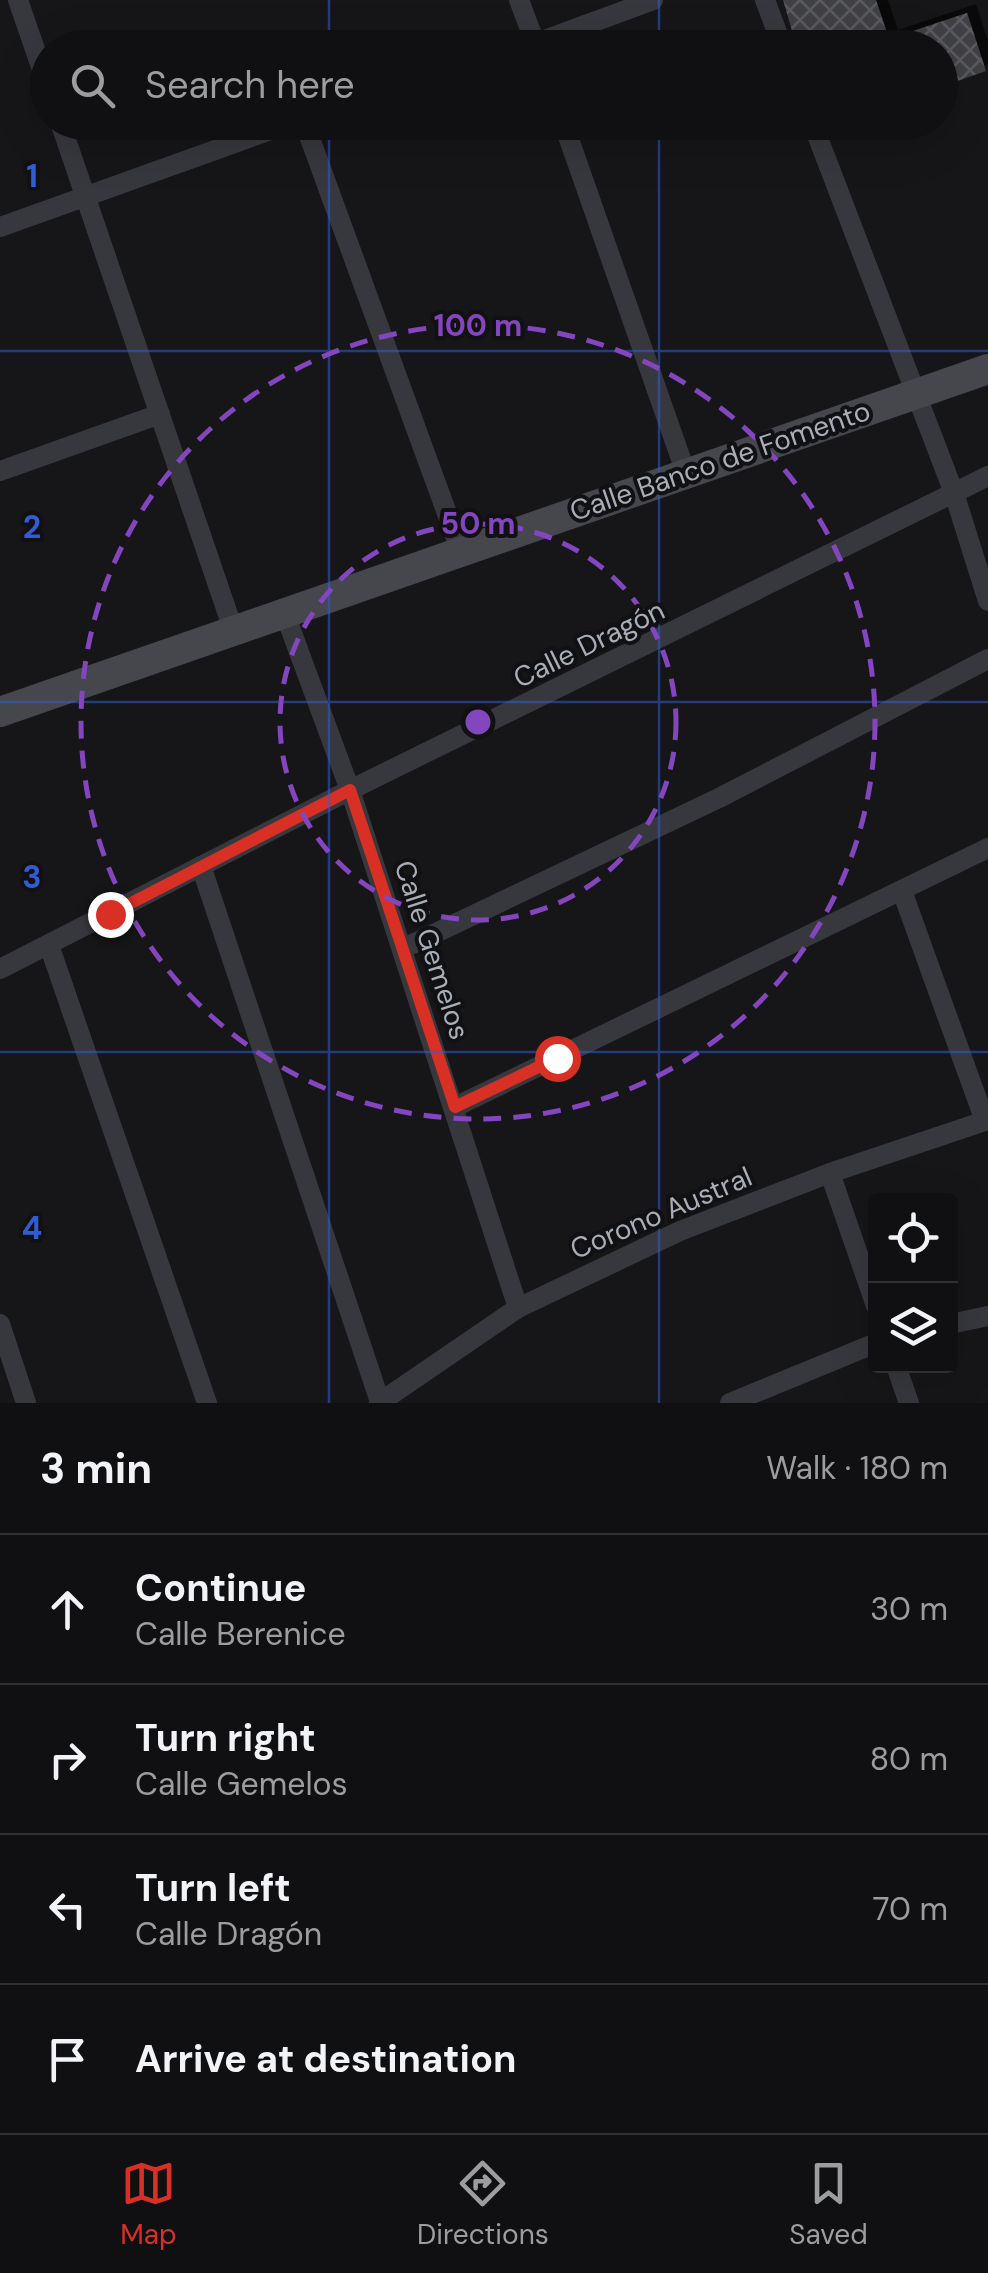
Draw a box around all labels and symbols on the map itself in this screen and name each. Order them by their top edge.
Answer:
text: 1 [26,155,38,197]
text: 100 m [434,306,522,345]
street label: Calle Banco de Fomento [565,392,875,530]
text: 50 m [440,504,516,543]
text: 2 [23,506,41,548]
street label: Calle Dragón [507,591,671,697]
centre of rings [460,704,496,740]
text: 3 [22,856,42,898]
street label: Calle Gemelos [386,856,478,1044]
route end [88,892,134,938]
route start [535,1036,581,1082]
street label: Corono Austral [565,1158,757,1268]
text: 4 [22,1207,42,1249]

